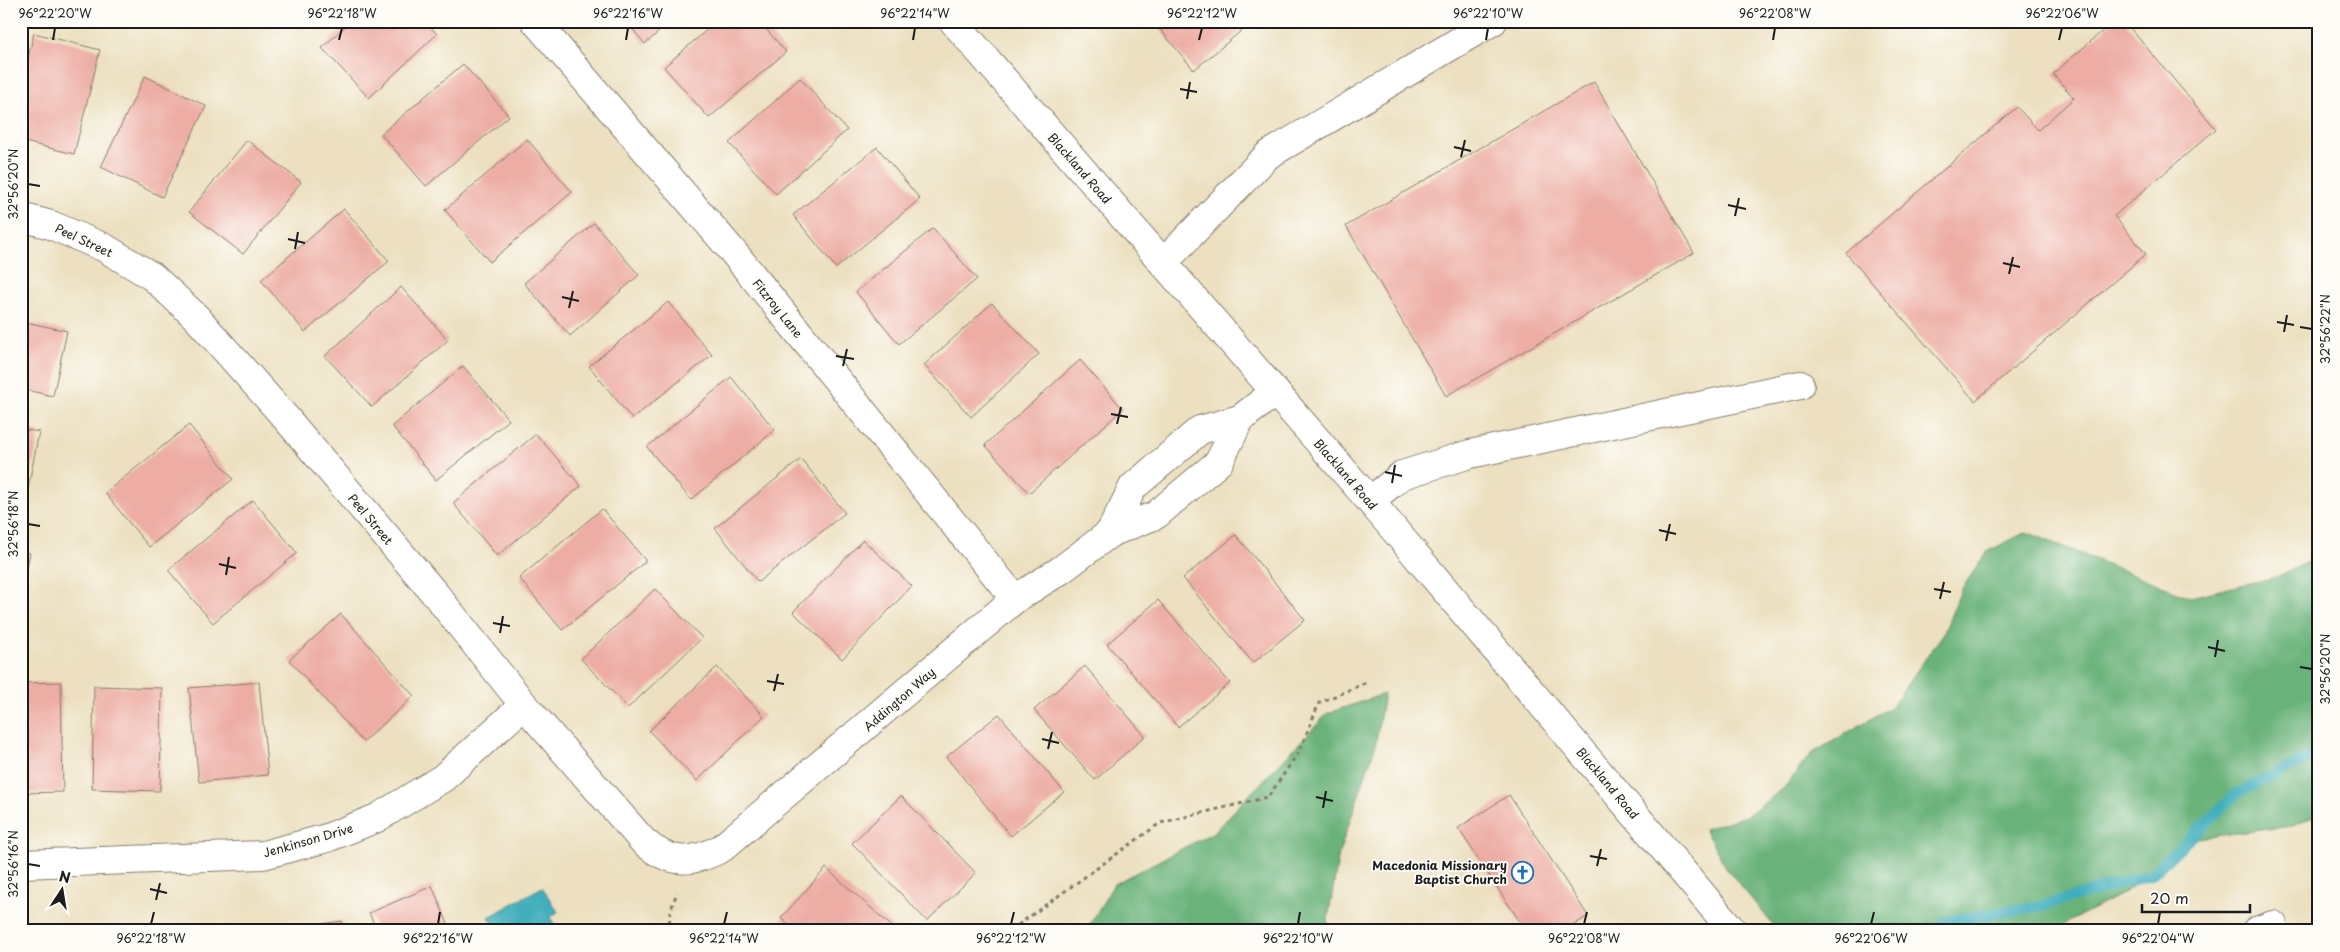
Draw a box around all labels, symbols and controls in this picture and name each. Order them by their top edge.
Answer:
text: 96°22'20"W [18,4,92,22]
text: 96°22'18"W [307,4,377,22]
text: 96°22'16"W [593,4,664,22]
text: 96°22'14"W [880,4,950,22]
text: 96°22'12"W [1167,4,1238,22]
text: 96°22'10"W [1453,4,1524,22]
text: 96°22'08"W [1739,4,1812,22]
text: 96°22'06"W [2026,4,2099,22]
street label: Blackland Road [1044,129,1116,207]
text: 32°56'20"N [4,148,22,220]
street label: Peel Street [52,219,116,261]
street label: Fitzroy Lane [749,275,808,342]
text: 32°56'22"N [2316,294,2334,364]
street label: Blackland Road [1310,435,1382,513]
street label: Peel Street [344,490,398,549]
text: 32°56'18"N [4,491,22,558]
text: 32°56'20"N [2316,633,2334,705]
street label: Addington Way [859,663,939,735]
street label: Blackland Road [1573,743,1643,823]
street label: Jenkinson Drive [261,819,355,861]
text: 32°56'16"N [4,830,22,898]
place label: Macedonia Missionary Baptist Church [1372,856,1507,888]
church icon: Macedonia Missionary Baptist Church [1511,860,1535,884]
north arrow [38,864,88,914]
text: N [57,865,72,888]
scale bar [2142,882,2250,914]
text: 20 m [2150,886,2189,909]
text: 96°22'18"W [116,929,186,947]
text: 96°22'16"W [403,929,474,947]
text: 96°22'14"W [689,929,759,947]
text: 96°22'12"W [976,929,1047,947]
text: 96°22'10"W [1263,929,1334,947]
text: 96°22'08"W [1548,929,1621,947]
text: 96°22'06"W [1835,929,1908,947]
text: 96°22'04"W [2122,929,2195,947]

